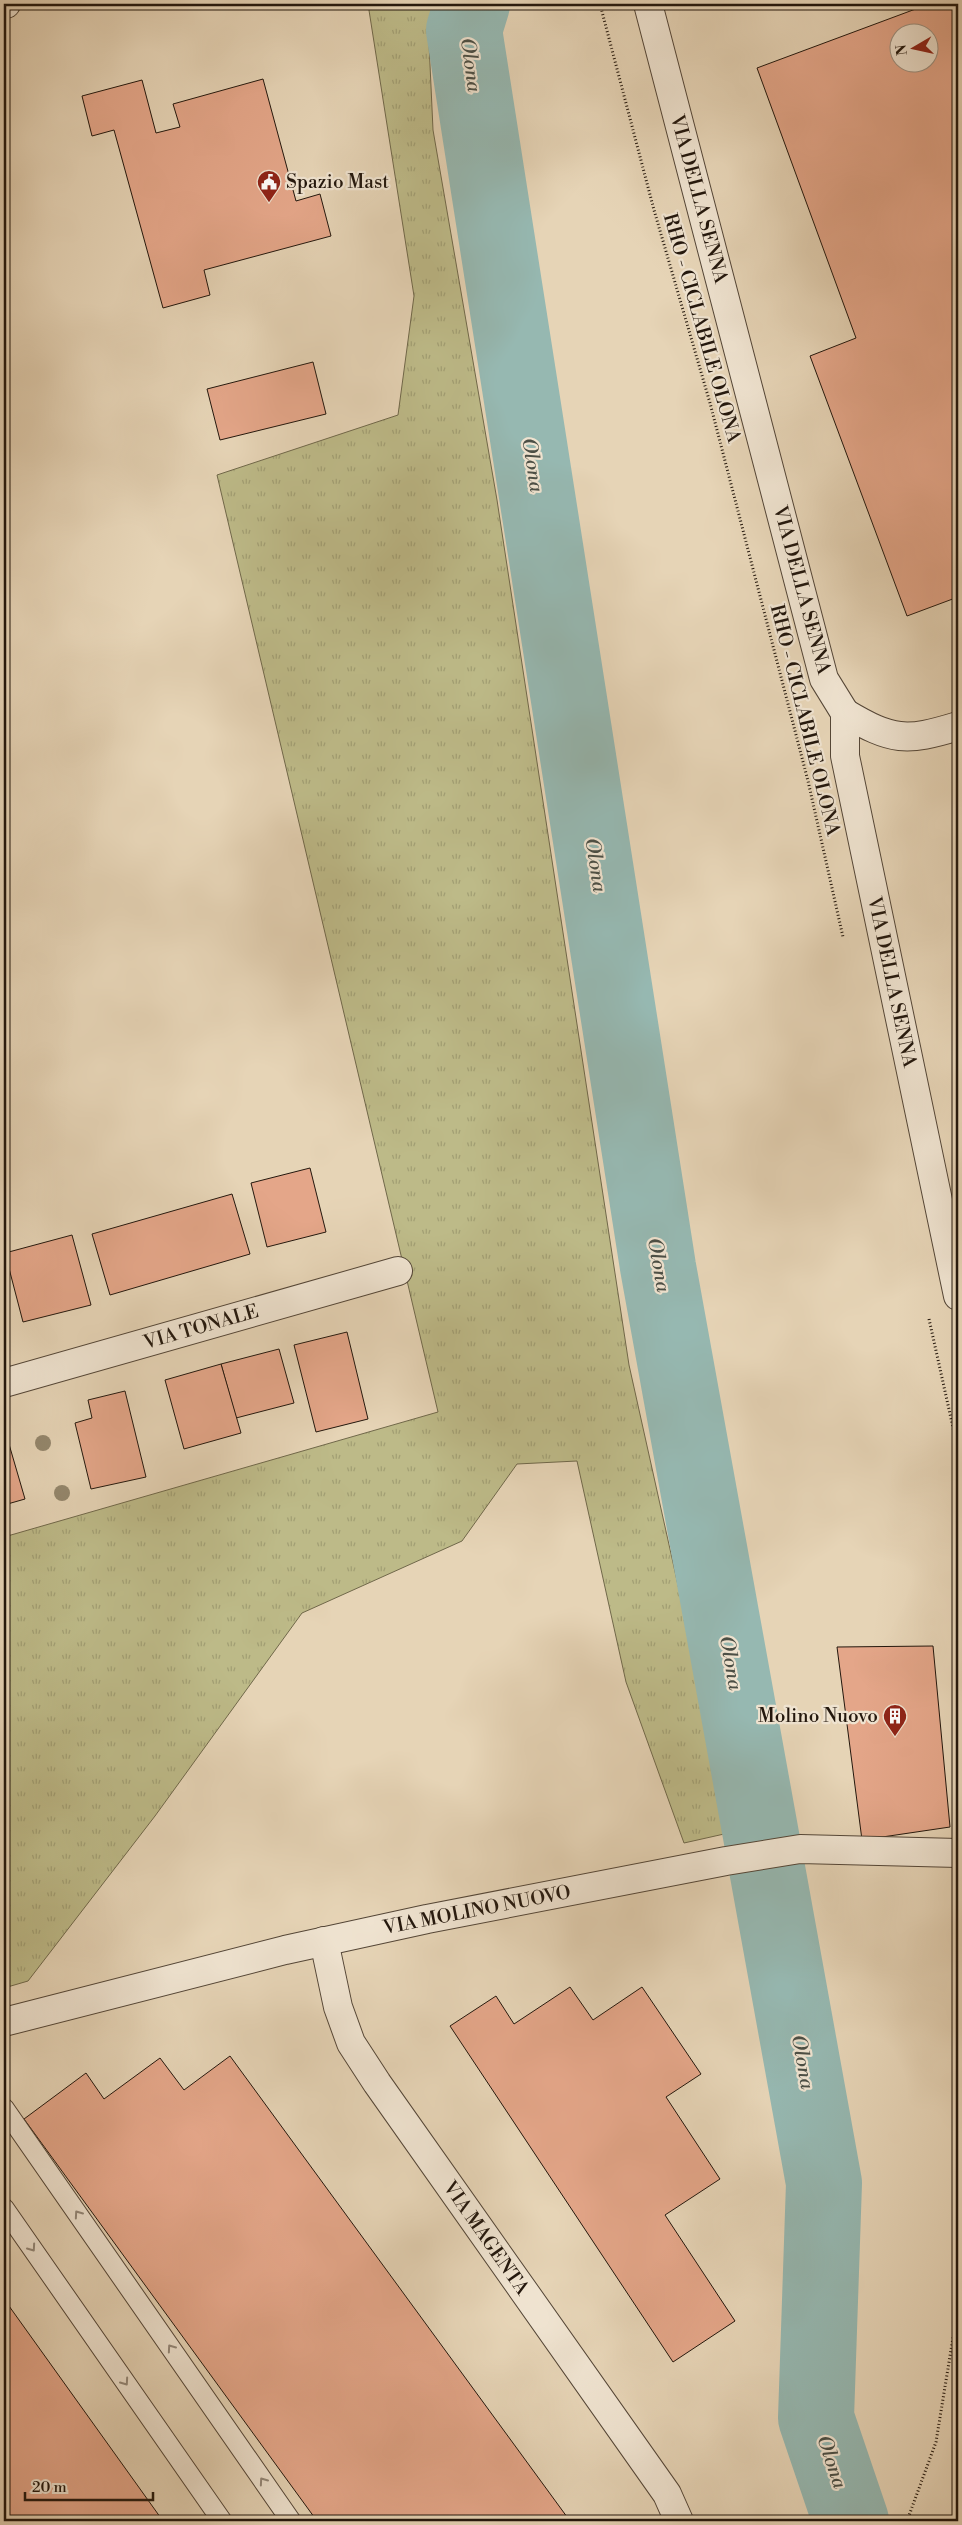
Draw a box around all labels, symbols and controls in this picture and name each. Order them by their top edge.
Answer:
north arrow [890,22,940,72]
water label: Olona [454,36,486,95]
text: N [892,43,912,57]
street label: VIA DELLA SENNA [665,111,733,287]
public building icon: Spazio Mast [256,169,282,203]
place label: Spazio Mast [286,170,389,194]
street label: RHO - CICLABILE OLONA [658,211,746,446]
water label: Olona [515,436,549,495]
street label: VIA DELLA SENNA [768,502,836,678]
street label: RHO - CICLABILE OLONA [765,602,846,839]
water label: Olona [578,836,612,895]
street label: VIA DELLA SENNA [862,894,922,1070]
water label: Olona [641,1236,675,1295]
street label: VIA TONALE [140,1299,261,1355]
water label: Olona [713,1634,747,1693]
building icon: Molino Nuovo [882,1703,908,1737]
place label: Molino Nuovo [758,1704,878,1728]
street label: VIA MOLINO NUOVO [380,1880,573,1940]
water label: Olona [785,2033,819,2092]
street label: VIA MAGENTA [437,2175,535,2300]
one-way arrow [75,2211,84,2220]
one-way arrow [26,2242,35,2252]
one-way arrow [168,2344,177,2354]
one-way arrow [119,2376,128,2385]
water label: Olona [810,2432,852,2493]
scale bar [25,2470,152,2502]
one-way arrow [260,2477,269,2487]
text: 20 m [32,2478,67,2497]

